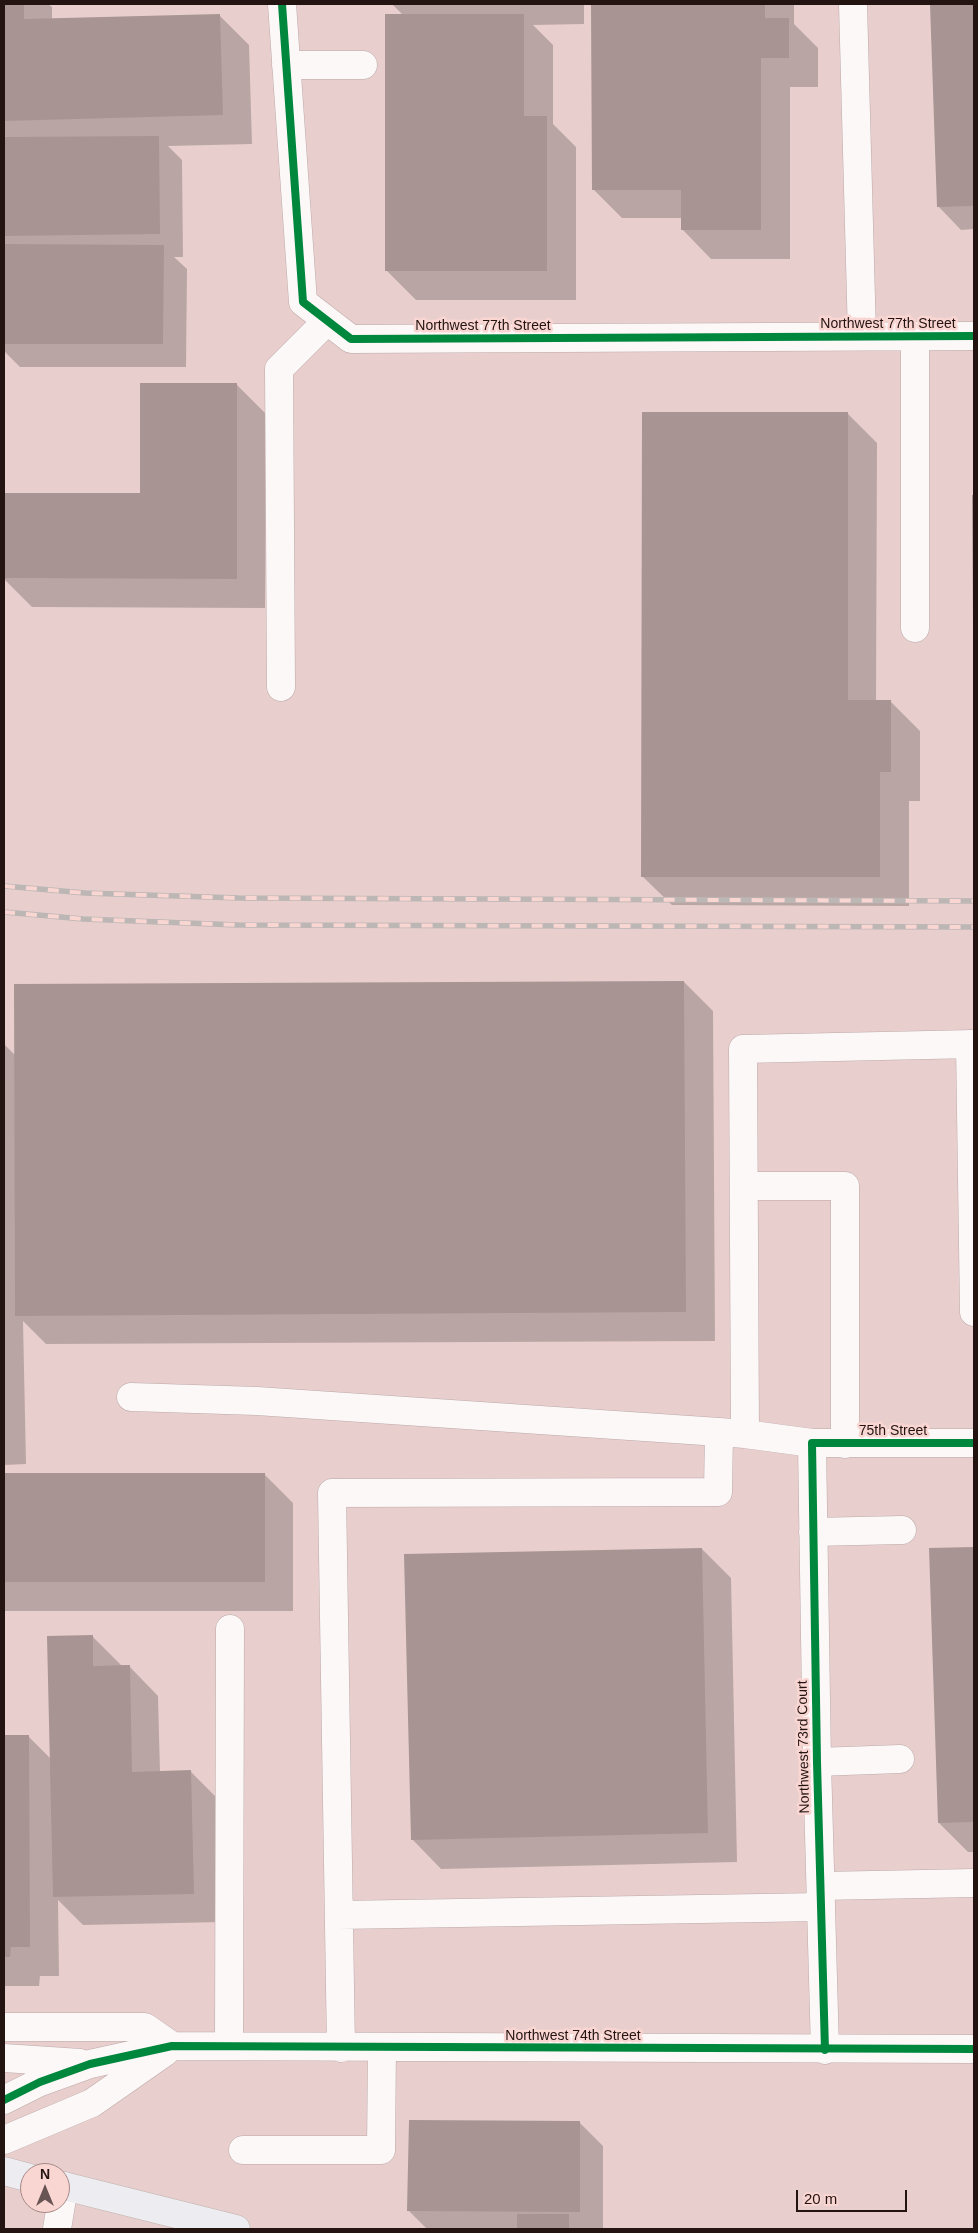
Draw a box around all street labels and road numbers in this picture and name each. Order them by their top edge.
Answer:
street label: Northwest 77th Street [820,316,956,332]
street label: Northwest 77th Street [415,318,551,334]
street label: 75th Street [859,1423,927,1439]
street label: Northwest 73rd Court [794,1680,814,1814]
street label: Northwest 74th Street [505,2028,641,2044]

